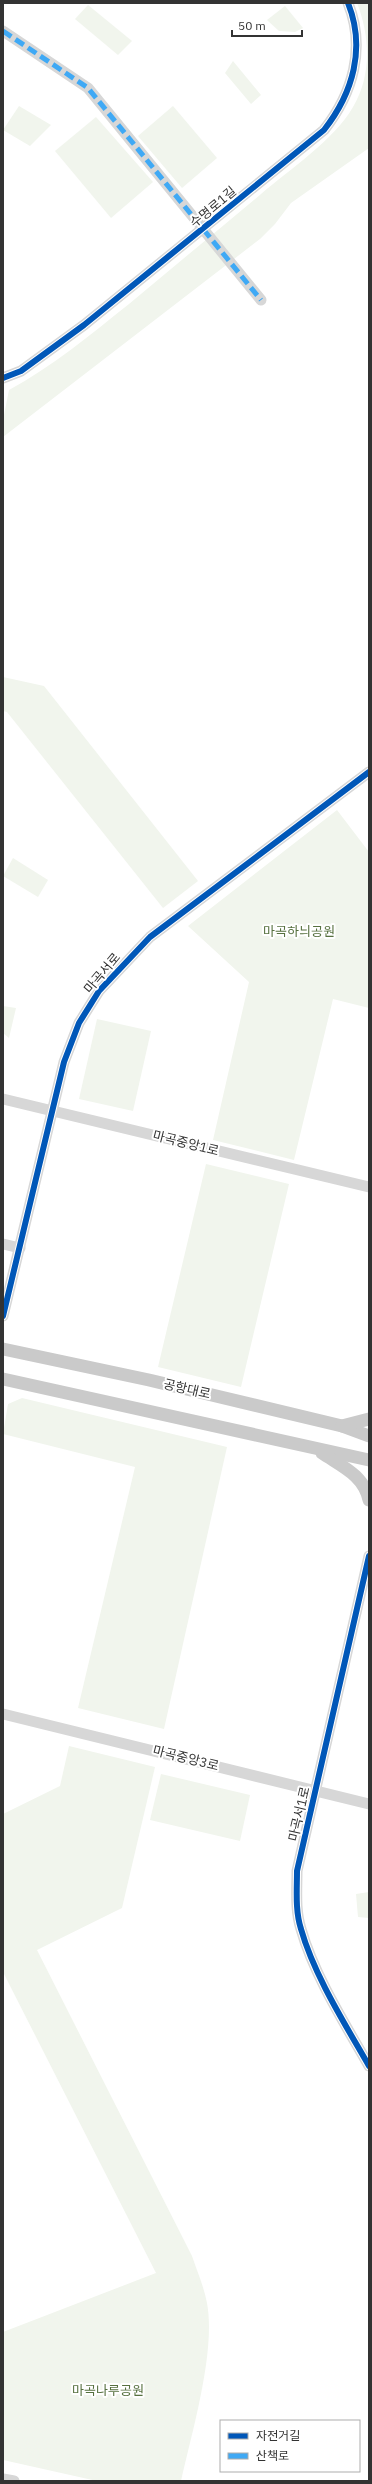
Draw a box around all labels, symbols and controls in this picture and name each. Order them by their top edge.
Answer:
scale bar [232,12,302,38]
text: 50 m [238,18,266,33]
street label: 수명로1길 [186,183,240,231]
park label: 마곡하늬공원 [263,923,335,940]
street label: 마곡서로 [80,949,124,997]
street label: 마곡중앙1로 [151,1127,221,1159]
street label: 공항대로 [162,1375,212,1403]
street label: 마곡중앙3로 [151,1742,221,1774]
street label: 마곡서1로 [284,1785,314,1843]
park label: 마곡나루공원 [72,2382,144,2399]
legend [220,2420,360,2472]
text: 자전거길 [256,2428,300,2443]
text: 산책로 [256,2448,289,2463]

